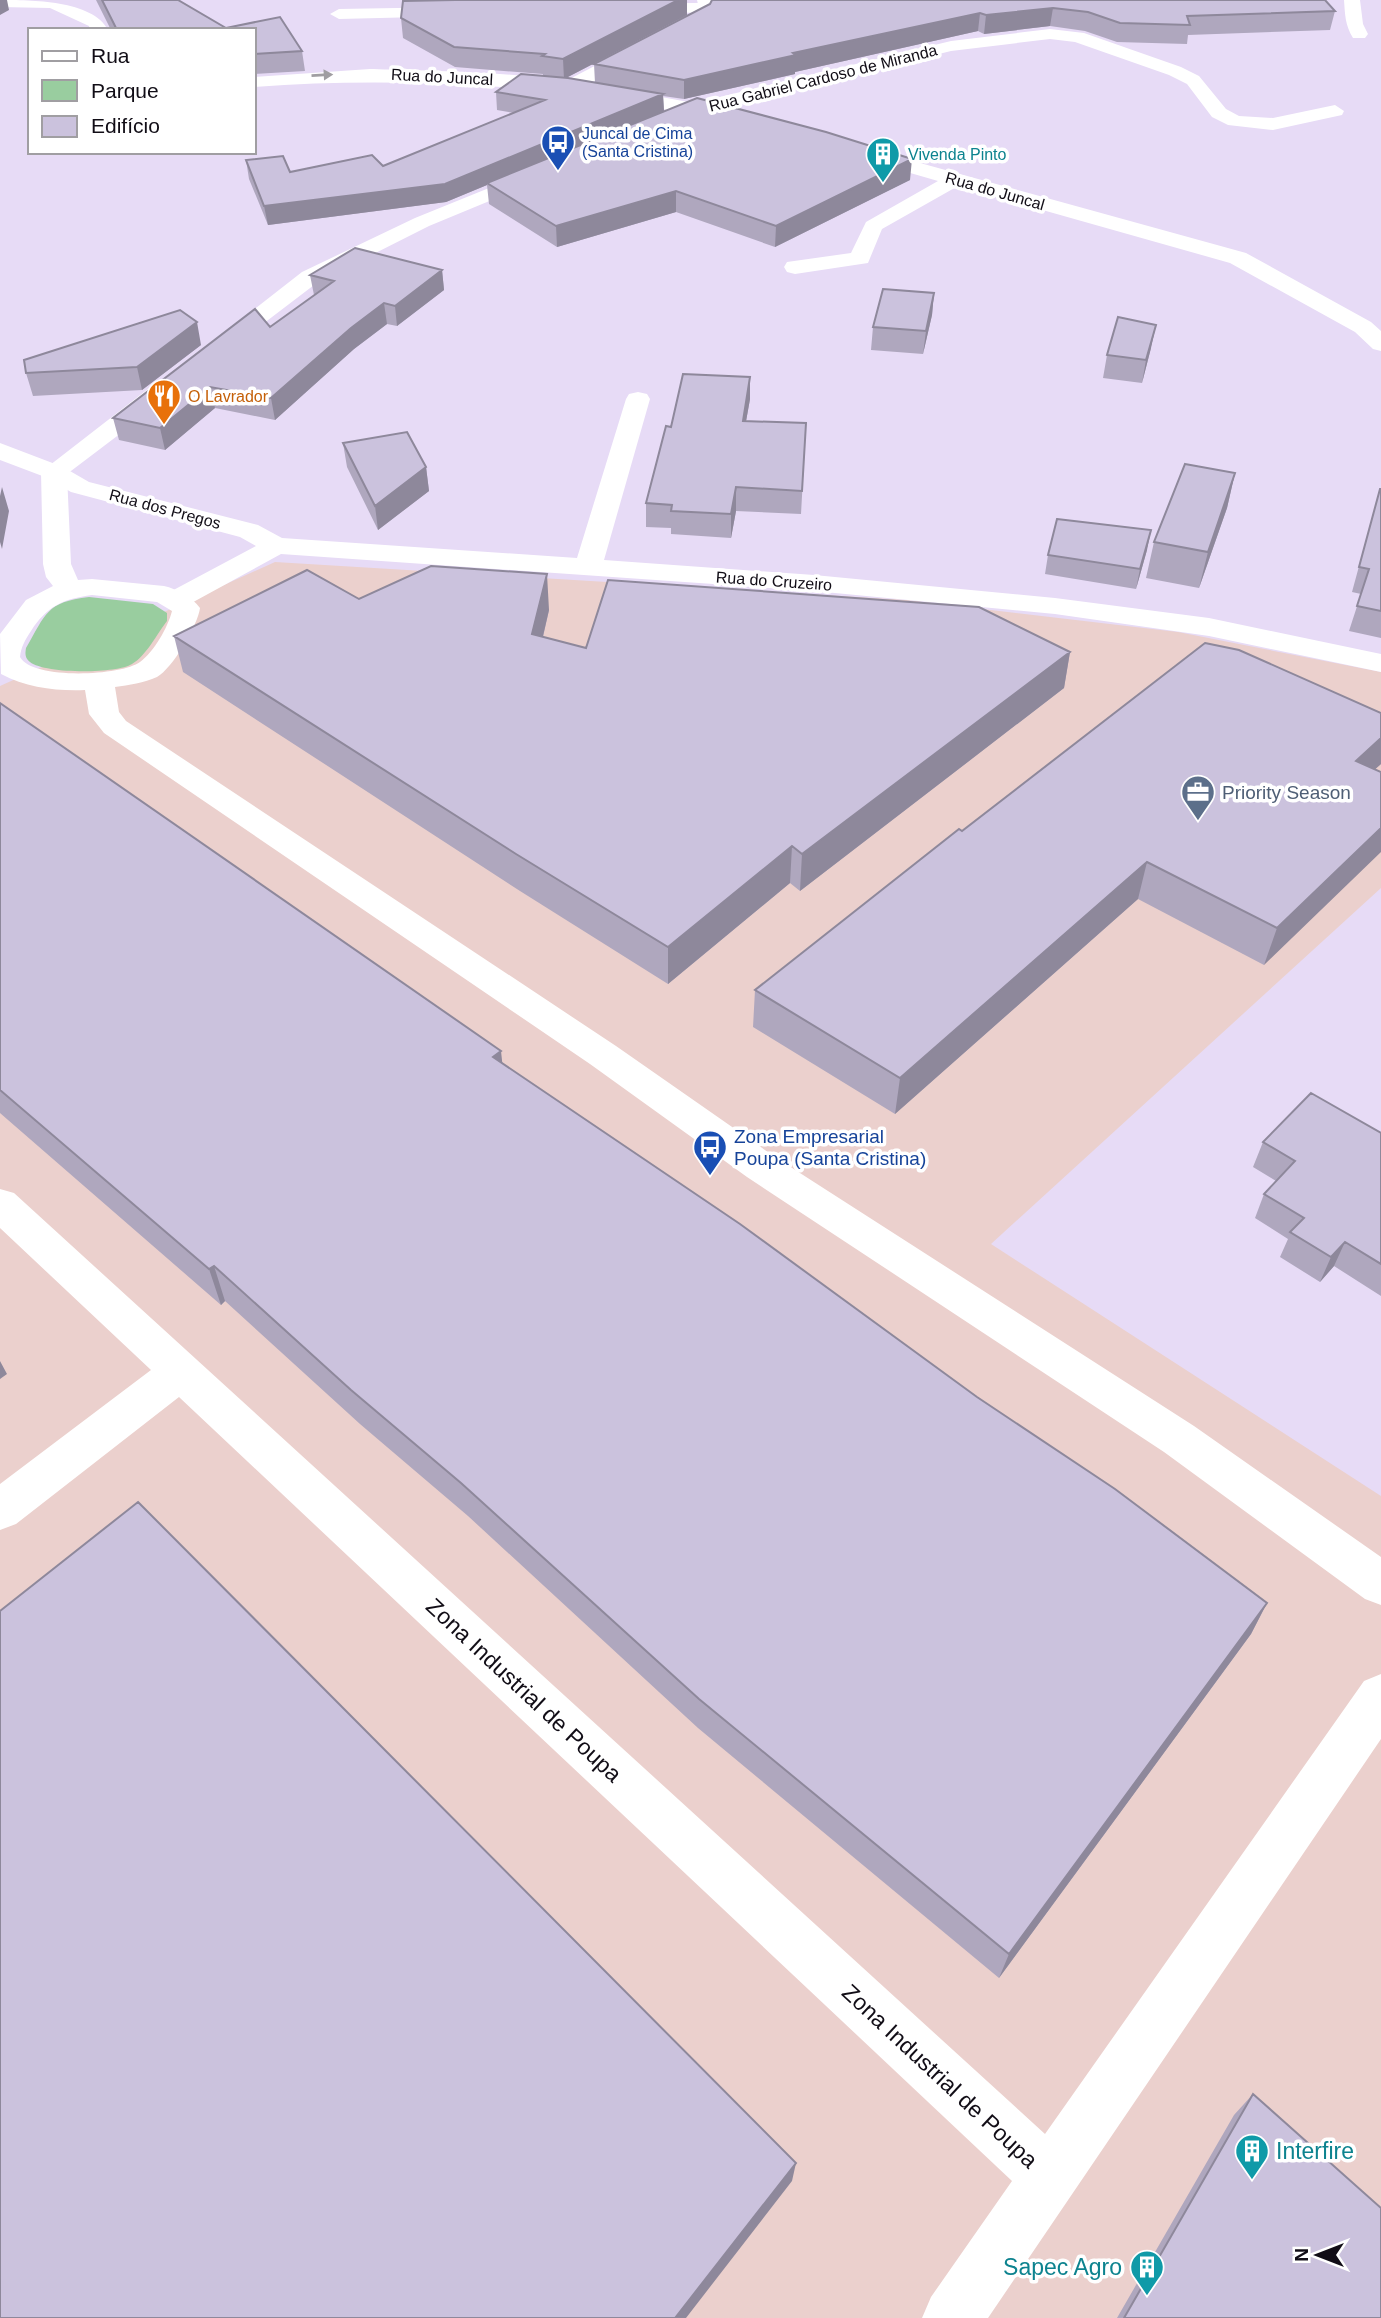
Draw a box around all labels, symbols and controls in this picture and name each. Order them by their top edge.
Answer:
legend [28,28,256,154]
street label: Rua Gabriel Cardoso de Miranda [707,41,939,115]
text: Rua [91,44,130,67]
street label: Rua do Juncal [390,66,494,88]
one-way arrow [311,69,333,80]
text: Parque [91,79,159,102]
text: Edifício [91,114,160,137]
bus stop icon: Juncal de Cima (Santa Cristina) [539,123,577,172]
place label: Juncal de Cima (Santa Cristina) [582,125,693,160]
building icon: Vivenda Pinto [864,135,902,184]
place label: Vivenda Pinto [908,146,1007,163]
street label: Rua do Juncal [943,169,1047,213]
restaurant icon: O Lavrador [145,377,183,426]
place label: O Lavrador [188,388,269,405]
street label: Rua dos Pregos [107,486,223,532]
street label: Rua do Cruzeiro [715,568,833,594]
office icon: Priority Season [1179,773,1217,822]
place label: Priority Season [1222,782,1351,803]
place label: Zona Empresarial Poupa (Santa Cristina) [734,1126,926,1169]
bus stop icon: Zona Empresarial Poupa (Santa Cristina) [691,1128,729,1177]
street label: Zona Industrial de Poupa [421,1593,627,1787]
street label: Zona Industrial de Poupa [837,1979,1043,2173]
building icon: Interfire [1233,2132,1271,2181]
place label: Interfire [1276,2138,1354,2164]
north arrow [1283,2220,1353,2290]
building icon: Sapec Agro [1128,2248,1166,2297]
text: N [1291,2248,1312,2262]
place label: Sapec Agro [1003,2254,1122,2280]

